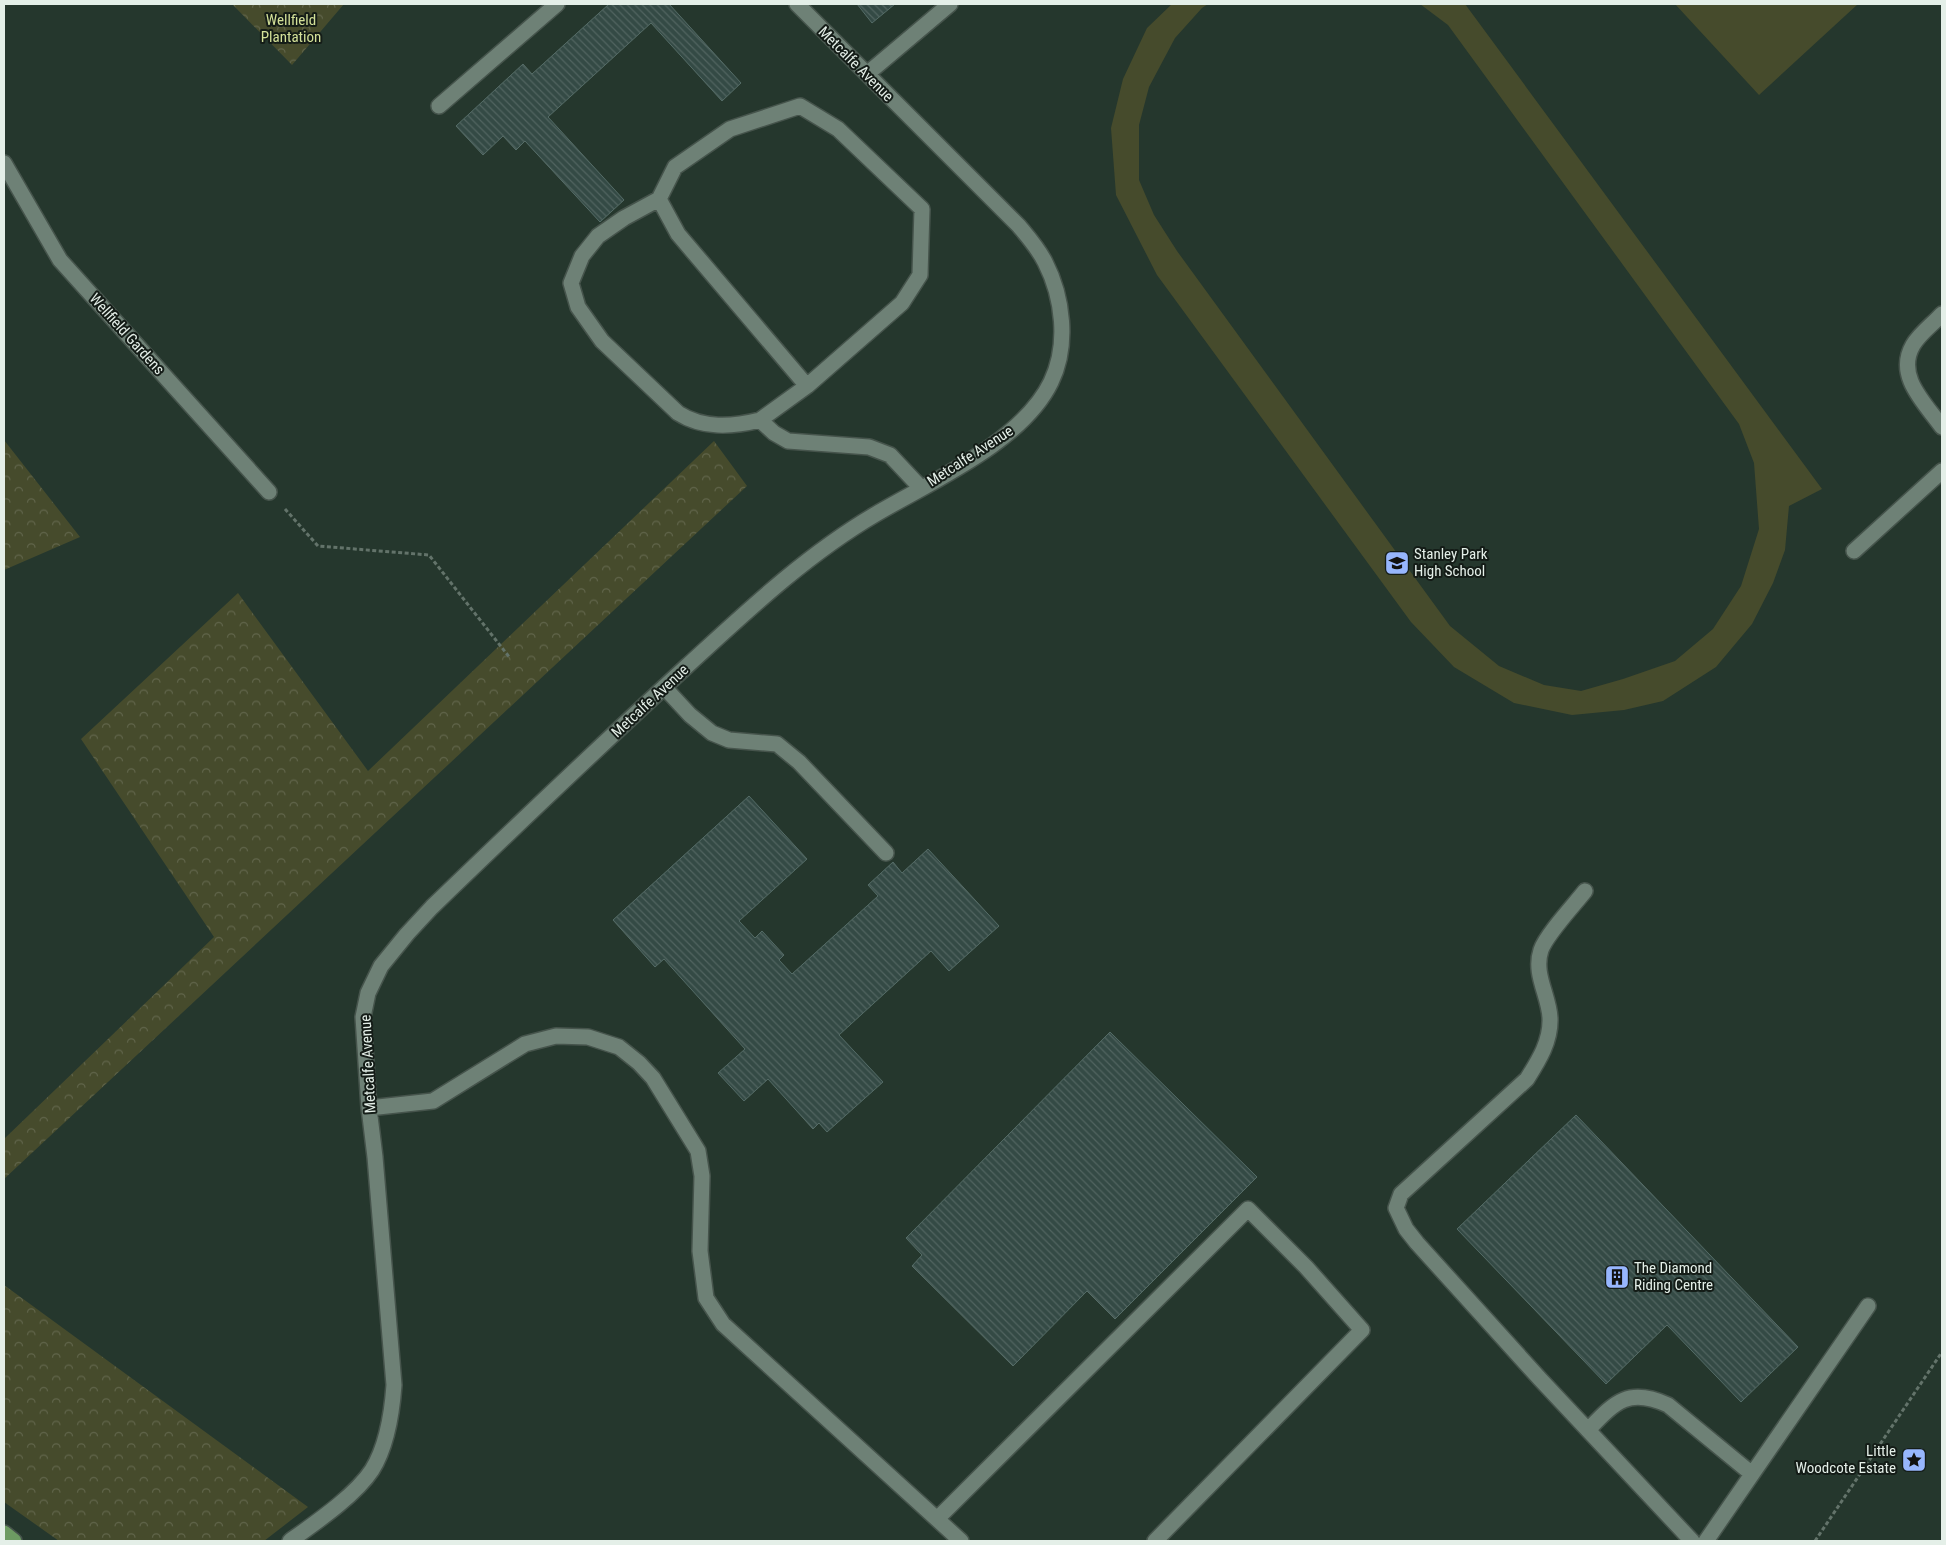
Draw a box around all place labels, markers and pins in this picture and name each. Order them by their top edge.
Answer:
place label: Stanley Park High School [1414,545,1488,580]
school or university icon: Stanley Park High School [1384,550,1410,576]
place label: The Diamond Riding Centre [1634,1259,1713,1294]
building icon: The Diamond Riding Centre [1604,1264,1630,1290]
place label: Little Woodcote Estate [1796,1442,1896,1477]
place icon: Little Woodcote Estate [1901,1447,1927,1473]

